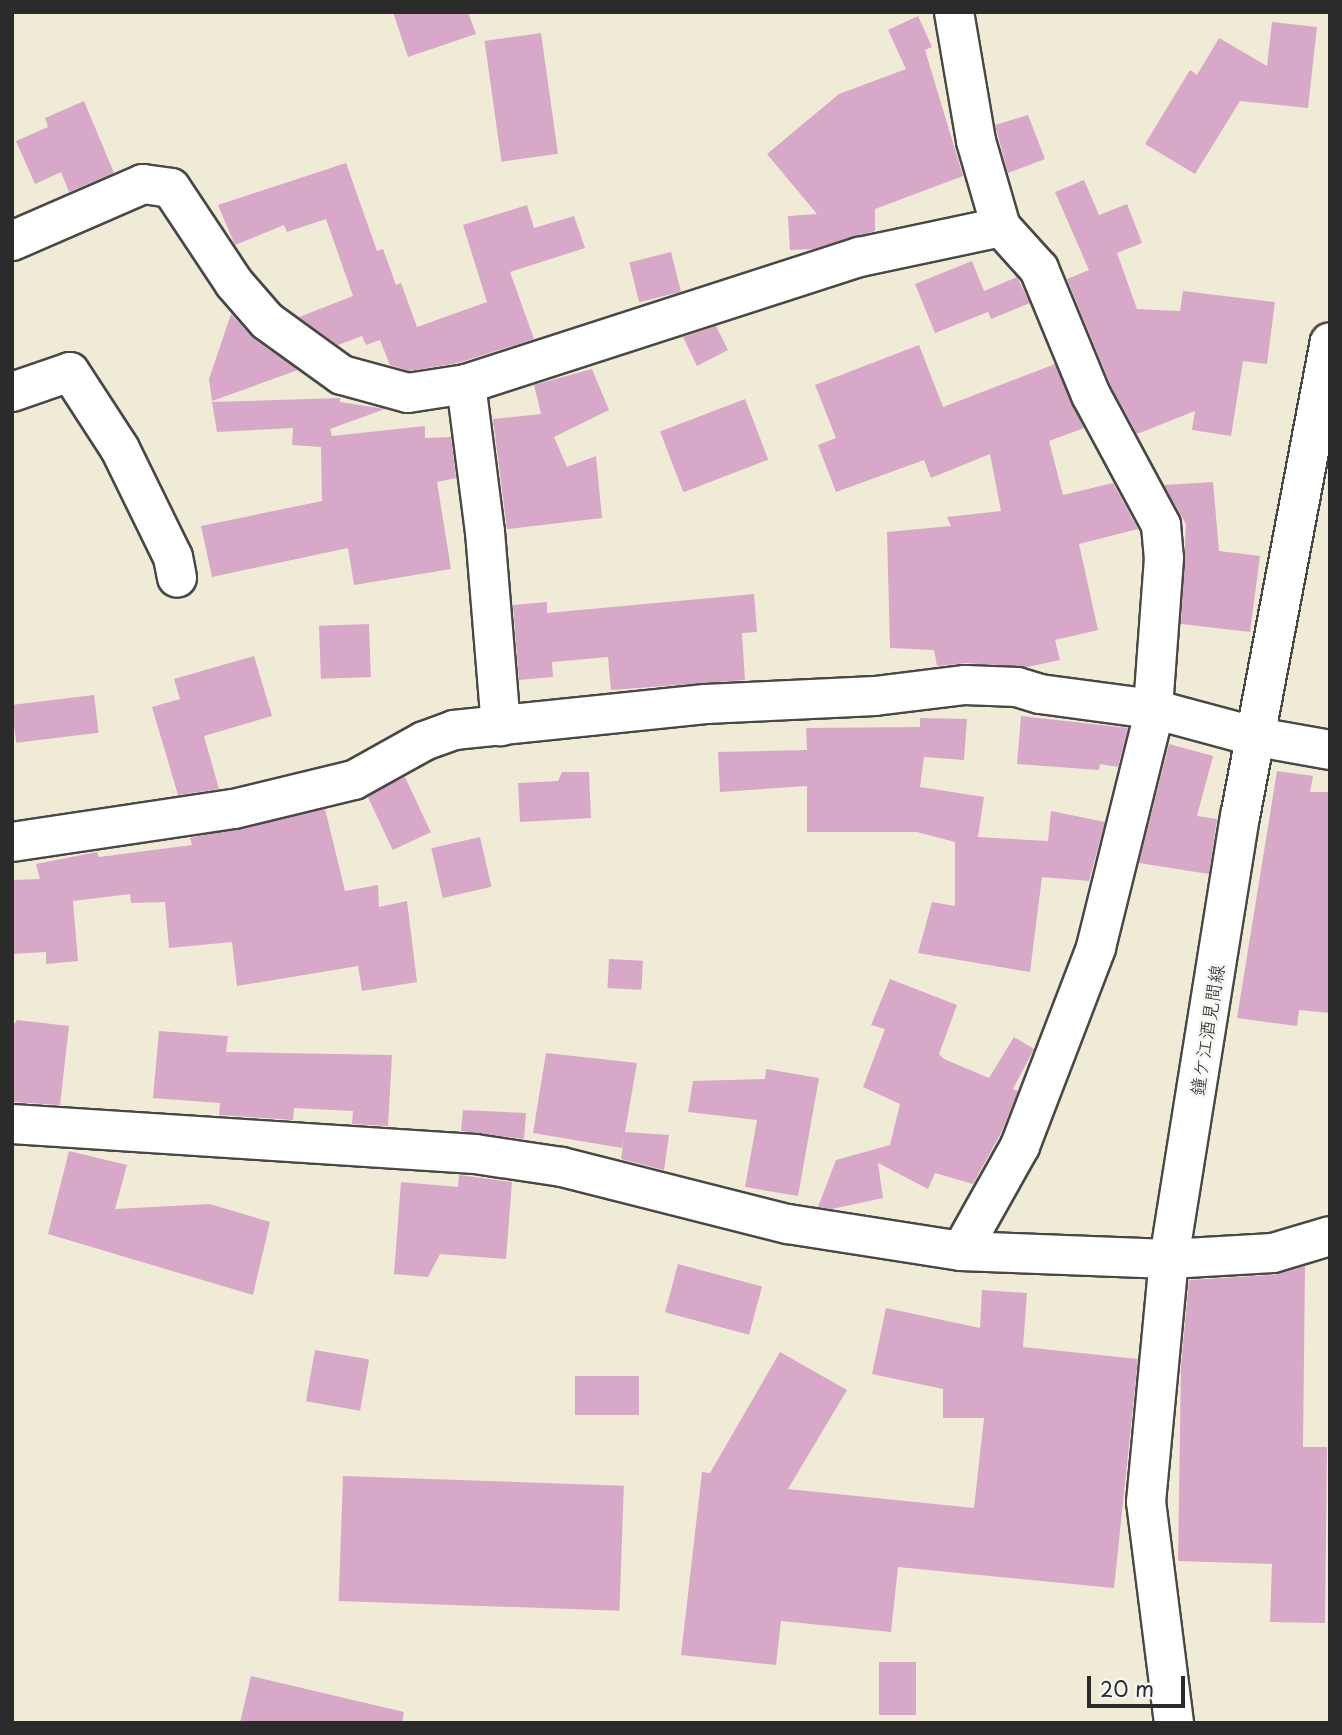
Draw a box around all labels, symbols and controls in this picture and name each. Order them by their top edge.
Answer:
street label: 鐘ケ江酒見間線 [1185,963,1229,1097]
scale bar [1090,1662,1188,1706]
text: 20 m [1100,1672,1154,1704]

